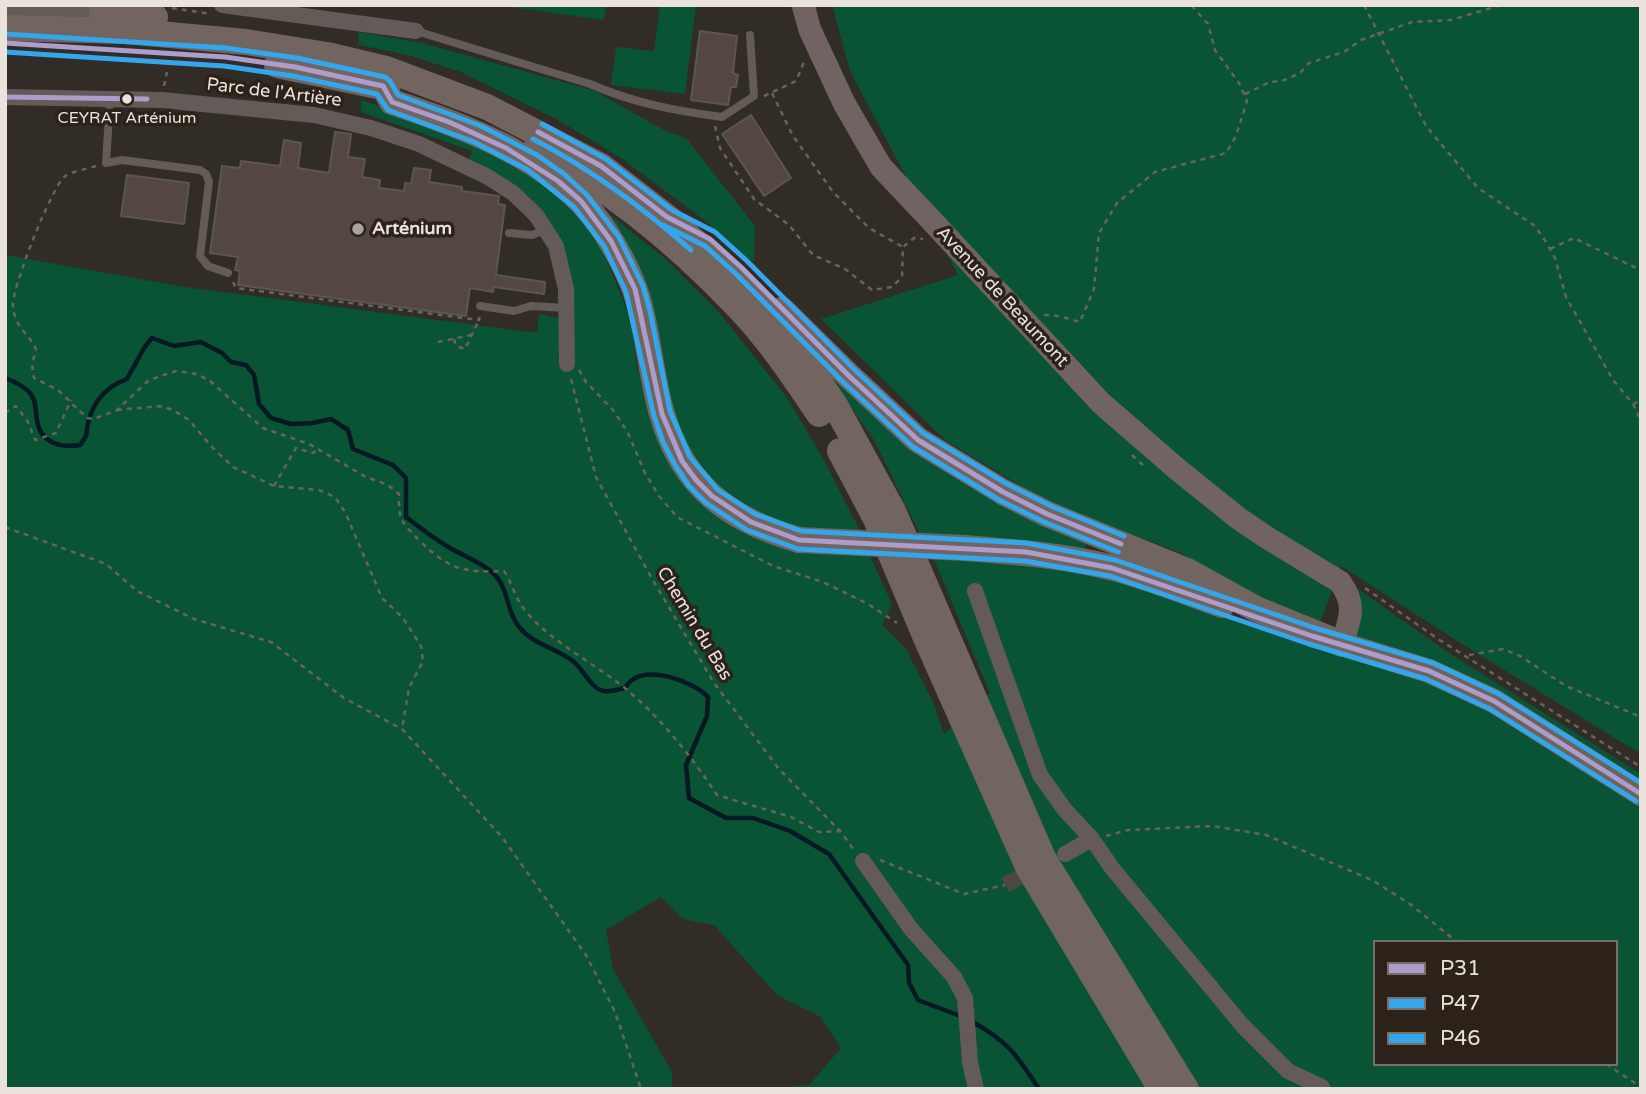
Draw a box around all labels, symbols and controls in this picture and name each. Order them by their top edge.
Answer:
street label: Parc de l'Artière [205,74,343,112]
marker: CEYRAT Arténium [120,92,134,106]
place label: CEYRAT Arténium [58,109,196,129]
place label: Arténium [372,218,452,240]
marker: Arténium [350,221,366,237]
street label: Avenue de Beaumont [931,222,1073,372]
street label: Chemin du Bas [652,563,736,685]
legend [1373,940,1618,1066]
text: P31 [1440,956,1481,981]
text: P47 [1440,991,1481,1016]
text: P46 [1440,1026,1481,1051]

